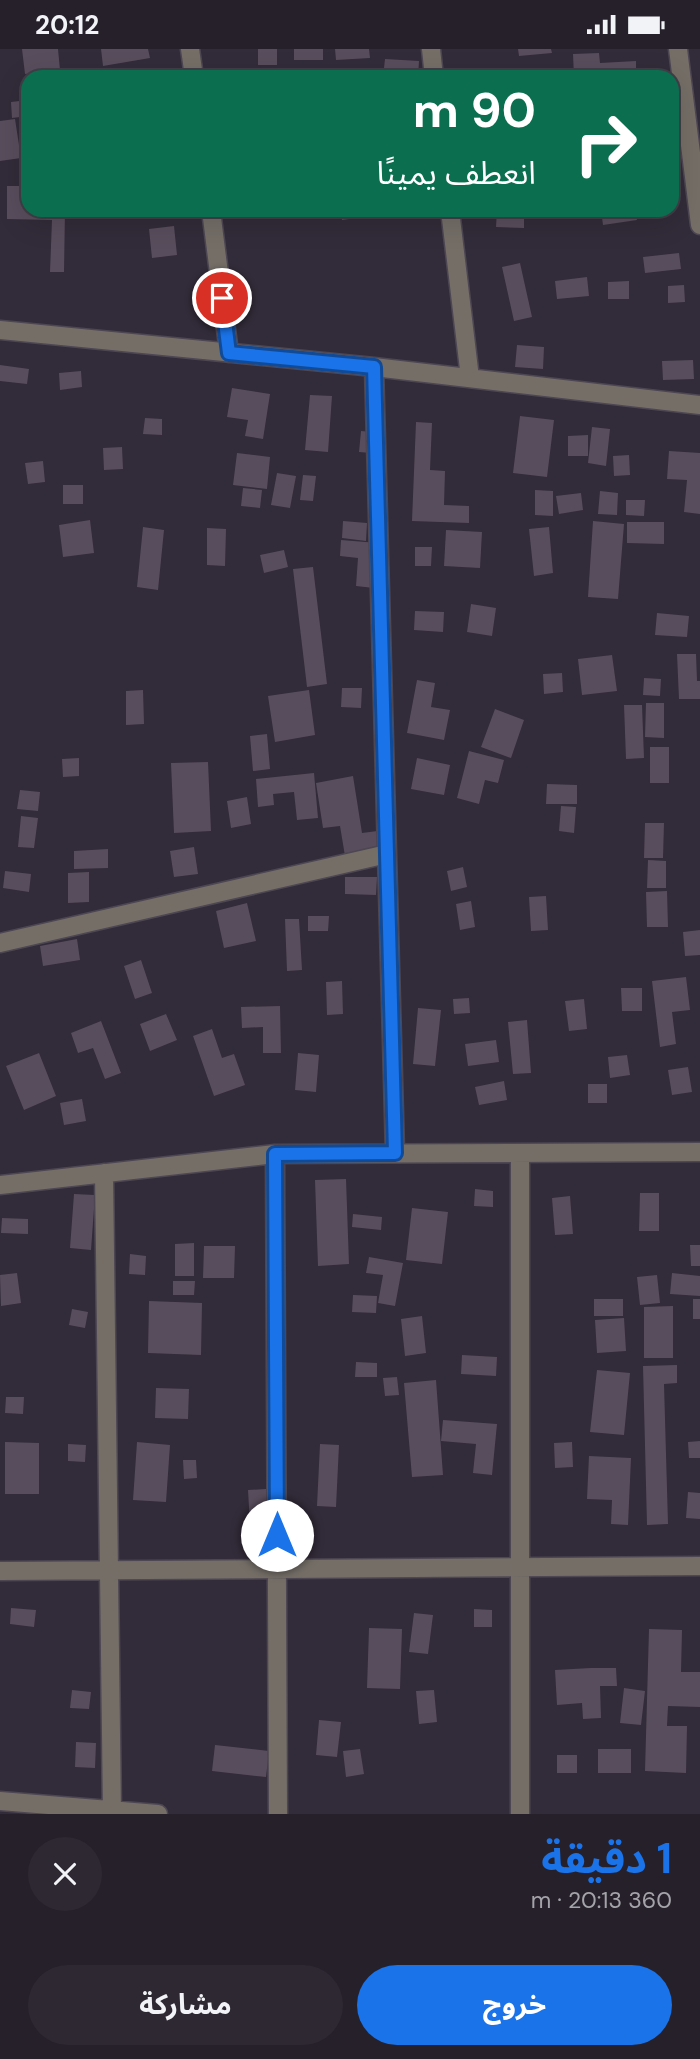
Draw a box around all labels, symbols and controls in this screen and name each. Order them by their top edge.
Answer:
text: 20:12 [35,8,99,42]
text: 90 m [413,78,536,142]
icon: right [560,98,651,189]
text: انعطف يمينًا [376,152,536,194]
pin [192,268,252,328]
icon: arrive [203,279,241,317]
position arrow [240,1498,314,1572]
text: 1 دقيقة [541,1831,672,1886]
button: close [28,1837,102,1911]
text: 360 m · 20:13 [531,1885,672,1915]
button: مشاركة [28,1965,343,2045]
button: خروج [357,1965,672,2045]

